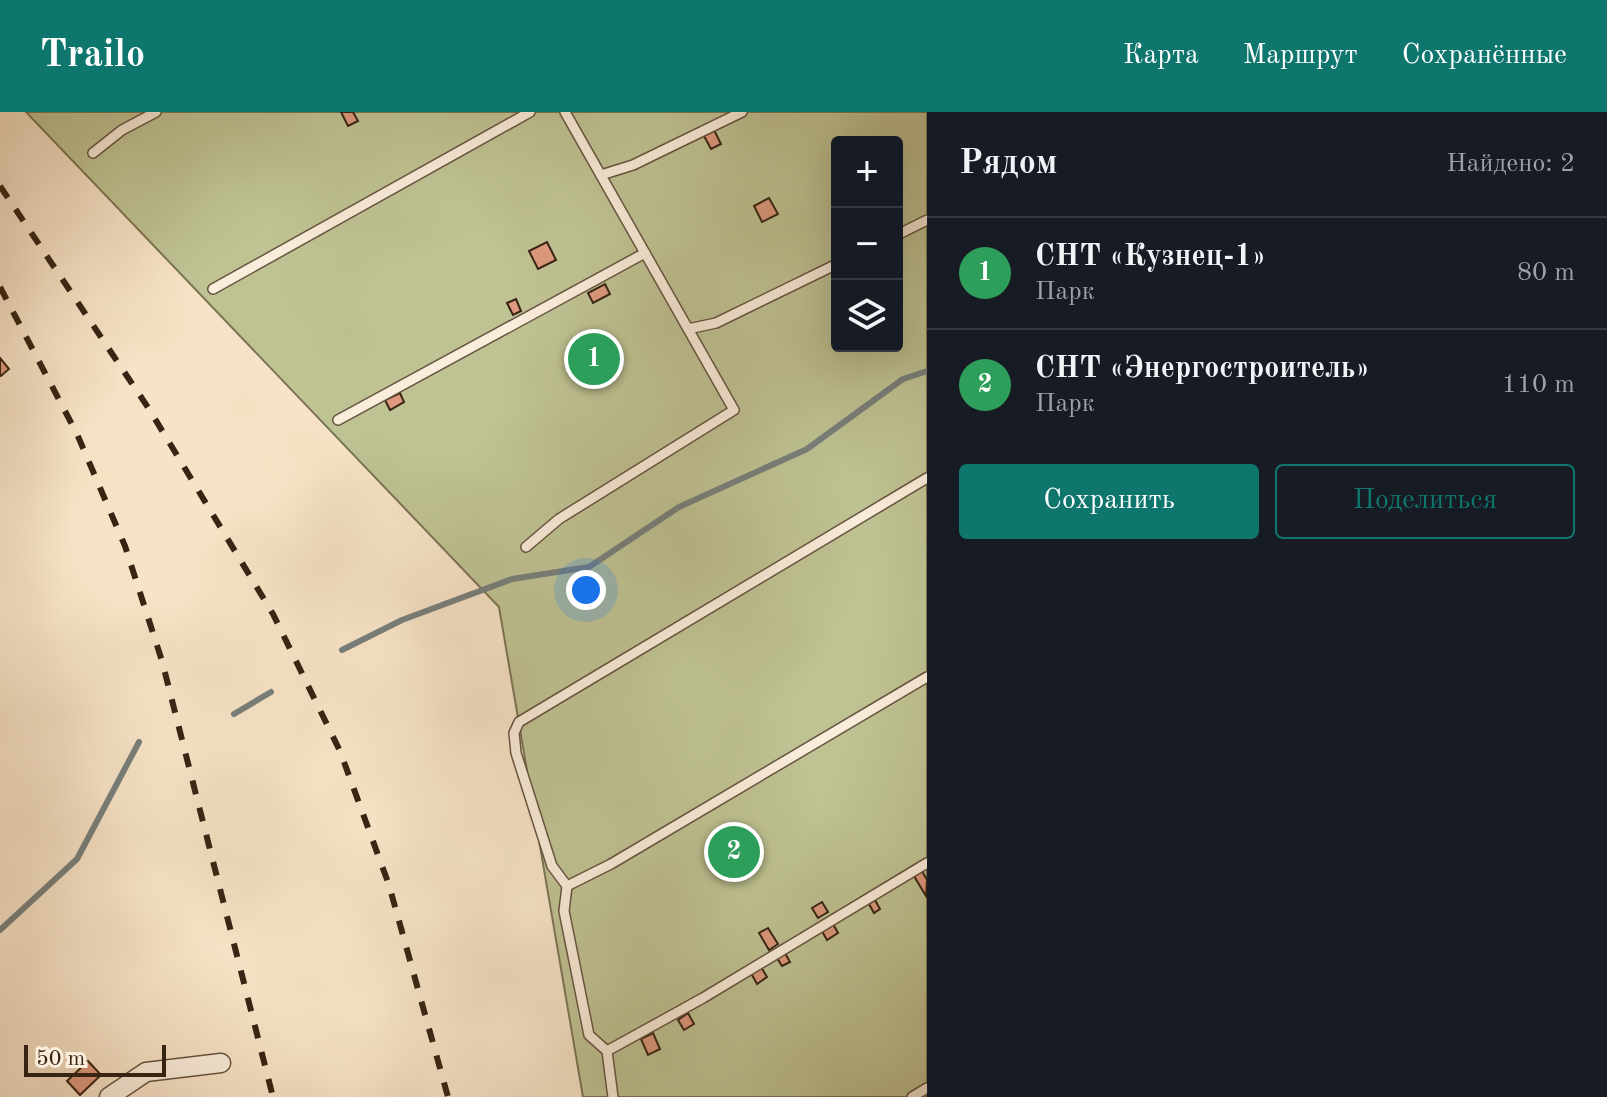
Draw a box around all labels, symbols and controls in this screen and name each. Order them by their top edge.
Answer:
text: Trailo [40,37,145,75]
text: Карта [1123,42,1199,70]
text: Маршрут [1243,42,1358,70]
text: Сохранённые [1402,42,1567,70]
map controls [831,136,903,352]
button: + [831,136,903,208]
text: Рядом [959,147,1058,181]
text: Найдено: 2 [1446,151,1575,177]
button: − [831,208,903,280]
text: СНТ «Кузнец-1» [1035,242,1266,272]
text: 1 [977,260,993,286]
text: 80 m [1517,260,1575,286]
text: Парк [1035,279,1095,305]
button: layers [831,280,903,352]
pin: 1 [568,329,620,389]
text: СНТ «Энергостроитель» [1035,354,1370,384]
text: 2 [977,372,993,398]
text: 110 m [1502,372,1575,398]
text: Парк [1035,391,1095,417]
button: Сохранить [959,464,1259,539]
button: Поделиться [1275,464,1575,539]
your location [566,570,606,610]
pin: 2 [708,822,760,882]
scale bar [24,1041,166,1077]
text: 50 m [36,1048,85,1070]

